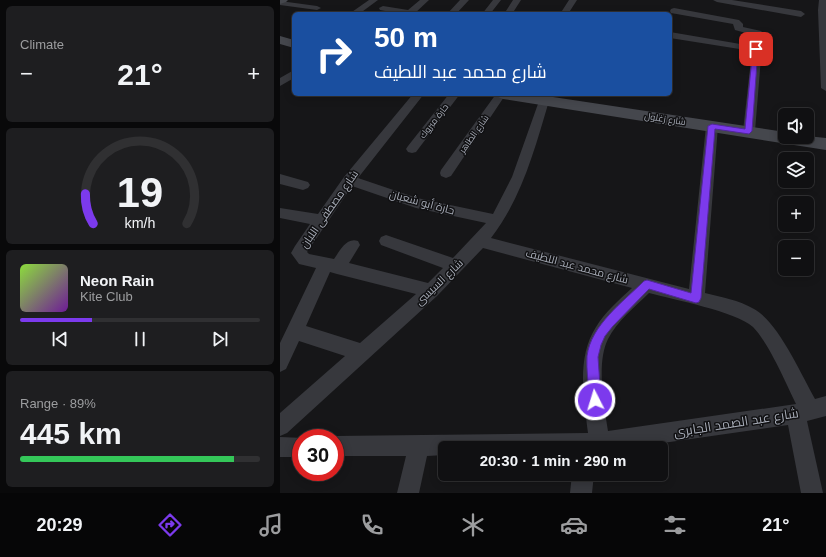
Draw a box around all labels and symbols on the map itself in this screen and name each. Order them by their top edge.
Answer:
pin [739,32,773,66]
street label: حارة مبروك [417,102,451,140]
street label: شارع زغلول [644,111,686,128]
street label: شارع الطاهر [457,113,492,156]
street label: شارع مصطفى اللبان [298,168,362,251]
street label: حارة أبو شعبان [388,187,456,217]
street label: شارع محمد عبد اللطيف [524,247,630,287]
street label: شارع السيسى [413,256,467,309]
position arrow [574,379,616,421]
street label: شارع عبد الصمد الجابرى [673,405,800,441]
speed limit sign: 30 [292,429,344,481]

